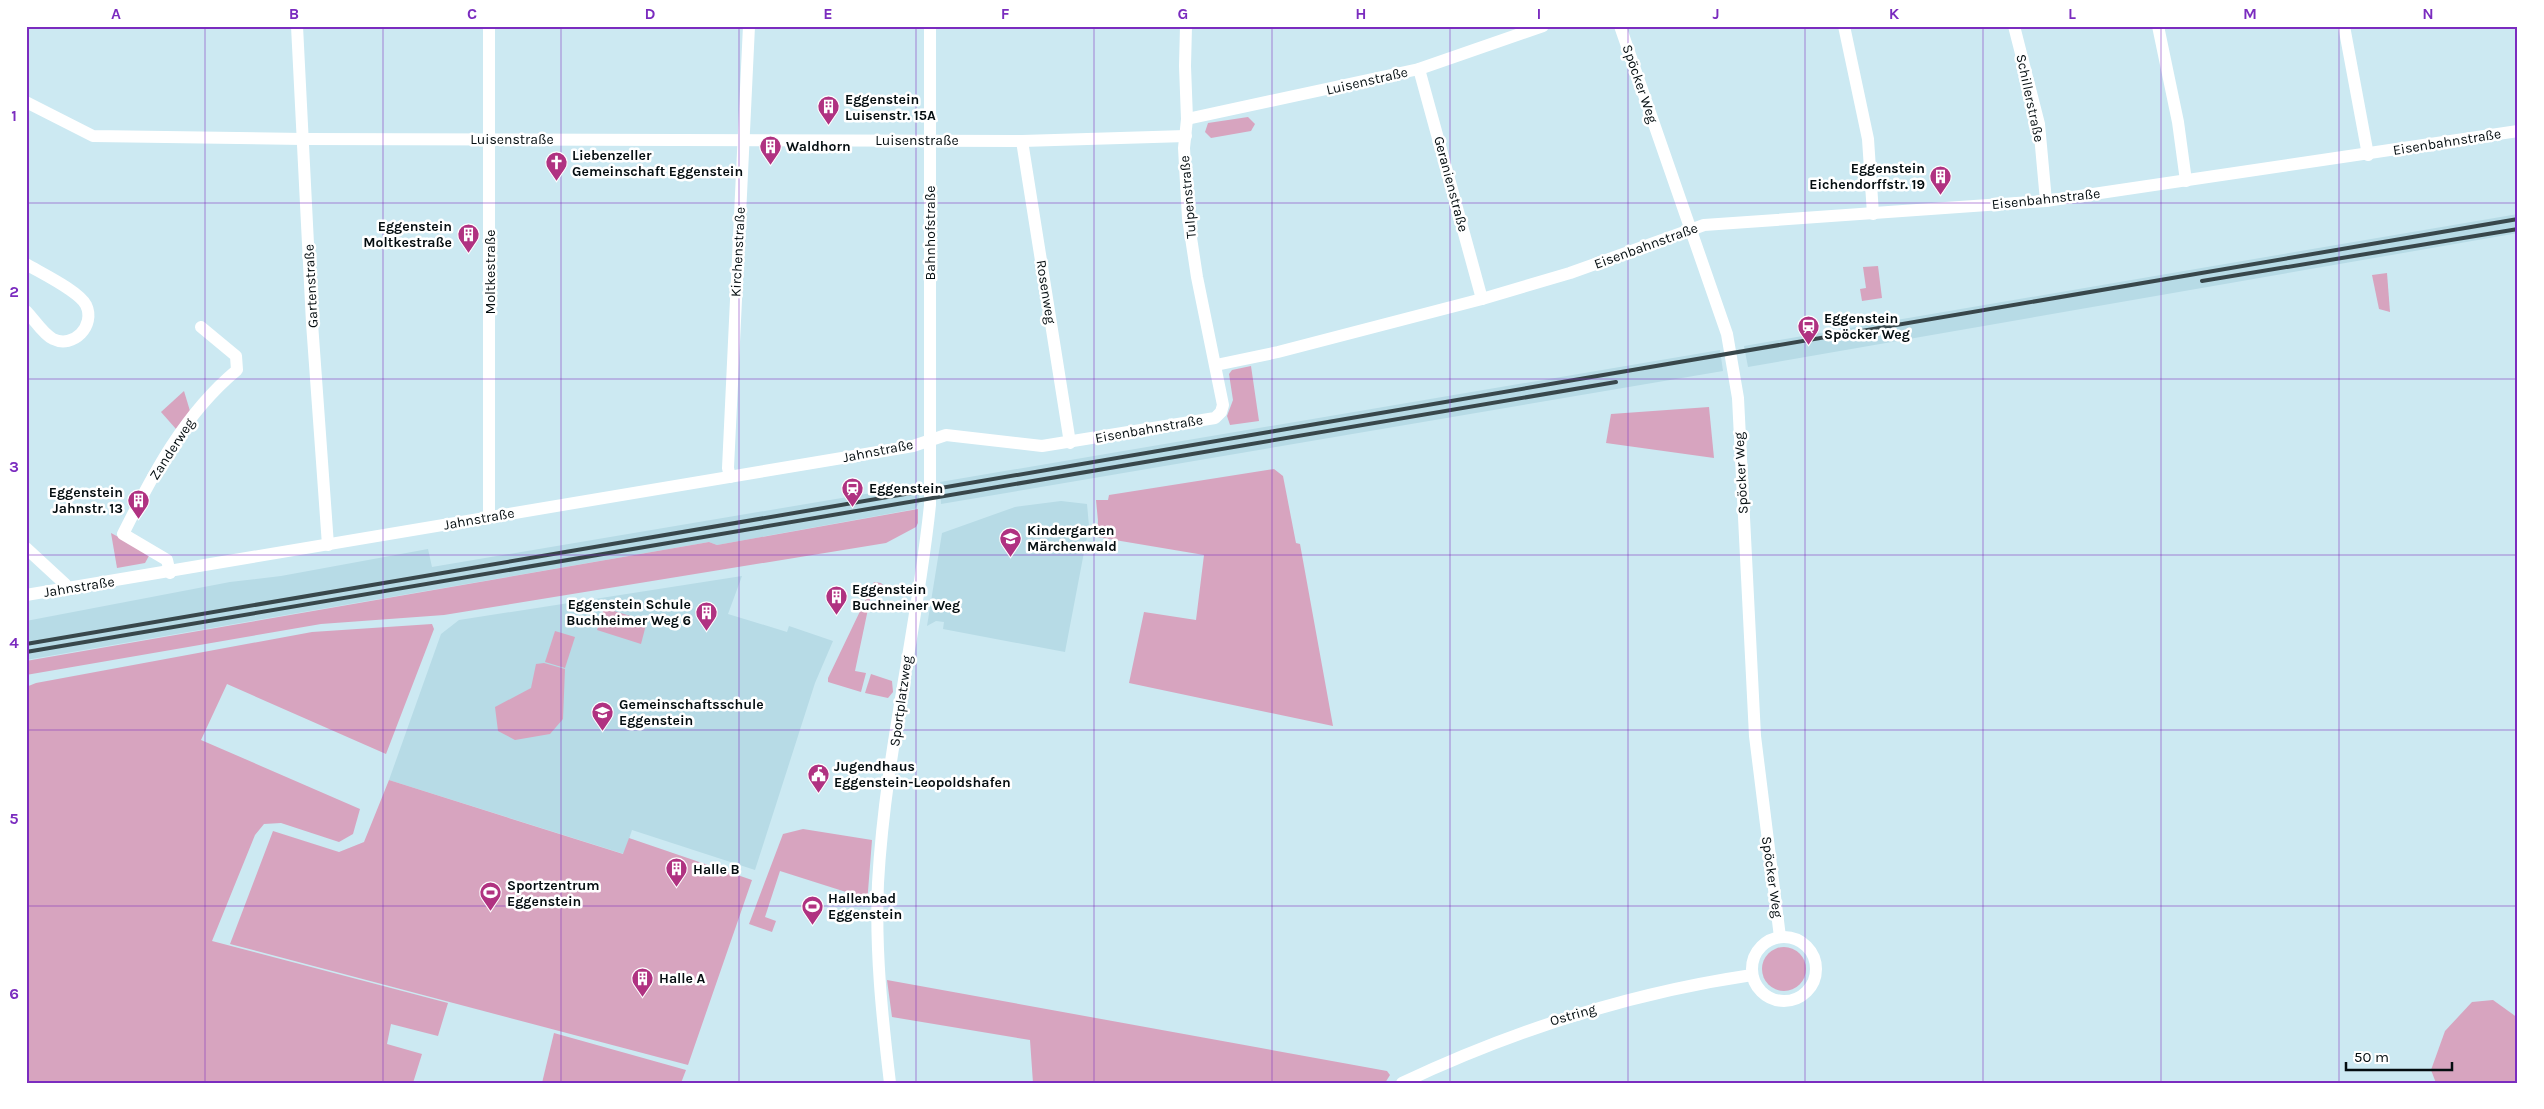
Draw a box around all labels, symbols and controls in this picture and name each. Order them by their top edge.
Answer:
text: A [111,4,121,23]
text: B [289,4,299,23]
text: C [467,4,477,23]
text: D [645,4,656,23]
text: E [823,4,833,23]
text: F [1001,4,1010,23]
text: G [1178,4,1188,23]
text: H [1355,4,1367,23]
text: I [1537,4,1541,23]
text: J [1712,4,1720,23]
text: K [1889,4,1900,23]
text: L [2068,4,2076,23]
text: M [2243,4,2257,23]
text: N [2422,4,2434,23]
street label: Spöcker Weg [1619,42,1661,126]
street label: Schillerstraße [2012,52,2048,144]
street label: Luisenstraße [1324,63,1410,99]
place label: Eggenstein Luisenstr. 15A [845,91,936,124]
building icon: Eggenstein Luisenstr. 15A [817,95,841,126]
text: 1 [11,106,17,125]
street label: Eisenbahnstraße [2392,125,2502,159]
street label: Luisenstraße [470,131,554,148]
street label: Luisenstraße [875,132,959,149]
building icon: Waldhorn [758,134,782,165]
street label: Geranienstraße [1430,134,1472,234]
place label: Waldhorn [786,138,851,155]
place label: Liebenzeller Gemeinschaft Eggenstein [572,147,743,180]
church icon: Liebenzeller Gemeinschaft Eggenstein [544,151,568,182]
street label: Tulpenstraße [1176,155,1200,239]
place label: Eggenstein Eichendorffstr. 19 [1809,160,1925,193]
building icon: Eggenstein Eichendorffstr. 19 [1929,164,1953,195]
street label: Bahnhofstraße [922,185,939,281]
street label: Eisenbahnstraße [1991,185,2101,213]
street label: Kirchenstraße [727,207,749,297]
place label: Eggenstein Moltkestraße [363,218,452,251]
street label: Eisenbahnstraße [1592,219,1700,273]
building icon: Eggenstein Moltkestraße [456,222,480,253]
street label: Moltkestraße [482,230,499,314]
street label: Gartenstraße [300,244,322,328]
street label: Rosenweg [1033,259,1059,325]
text: 2 [9,282,19,301]
place label: Eggenstein Spöcker Weg [1824,310,1910,343]
station icon: Eggenstein Spöcker Weg [1796,314,1820,345]
street label: Eisenbahnstraße [1094,411,1204,447]
street label: Zanderweg [146,415,198,483]
street label: Spöcker Weg [1730,431,1752,514]
street label: Jahnstraße [841,436,915,466]
text: 3 [9,457,19,476]
station icon: Eggenstein [841,476,865,507]
place label: Eggenstein [869,480,943,497]
place label: Eggenstein Jahnstr. 13 [49,484,123,517]
building icon: Eggenstein Jahnstr. 13 [127,488,151,519]
street label: Jahnstraße [442,504,516,534]
place label: Kindergarten Märchenwald [1027,522,1117,555]
school or university icon: Kindergarten Märchenwald [999,526,1023,557]
street label: Jahnstraße [42,573,116,601]
place label: Eggenstein Buchneiner Weg [852,581,960,614]
building icon: Eggenstein Buchneiner Weg [824,585,848,616]
place label: Eggenstein Schule Buchheimer Weg 6 [566,596,691,629]
building icon: Eggenstein Schule Buchheimer Weg 6 [695,600,719,631]
text: 4 [9,633,19,652]
street label: Sportplatzweg [886,654,916,748]
place label: Gemeinschaftsschule Eggenstein [619,696,764,729]
school or university icon: Gemeinschaftsschule Eggenstein [591,700,615,731]
place label: Jugendhaus Eggenstein-Leopoldshafen [834,758,1011,791]
public building icon: Jugendhaus Eggenstein-Leopoldshafen [806,762,830,793]
text: 5 [9,809,19,828]
street label: Spöcker Weg [1758,835,1786,919]
building icon: Halle B [665,857,689,888]
place label: Halle B [693,861,740,878]
place label: Sportzentrum Eggenstein [507,877,600,910]
sports icon: Sportzentrum Eggenstein [479,881,503,912]
place label: Hallenbad Eggenstein [828,890,902,923]
sports icon: Hallenbad Eggenstein [800,894,824,925]
building icon: Halle A [631,966,655,997]
place label: Halle A [659,970,706,987]
text: 6 [9,984,19,1003]
street label: Ostring [1548,1000,1598,1030]
scale bar [2346,1039,2453,1071]
text: 50 m [2354,1048,2389,1066]

